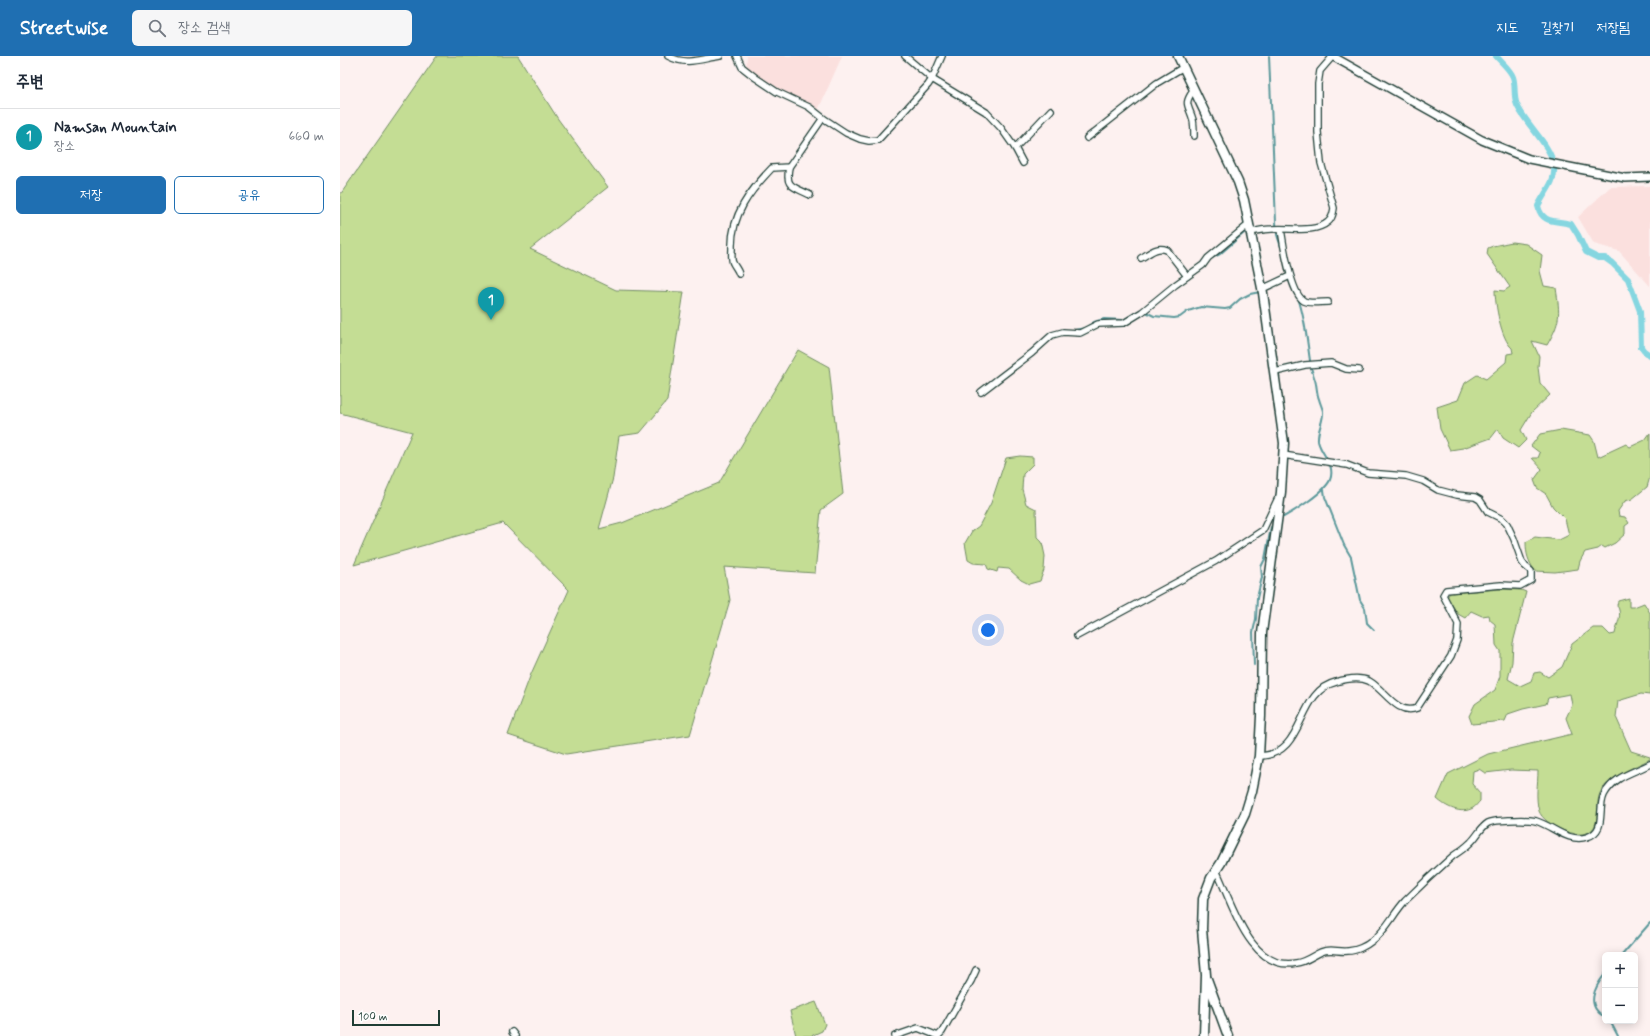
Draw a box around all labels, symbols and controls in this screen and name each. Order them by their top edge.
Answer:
search box [132,10,412,46]
text: Streetwise [20,16,108,41]
icon: search [146,17,168,39]
text: 장소 검색 [178,18,230,38]
text: 지도 [1496,19,1518,37]
text: 길찾기 [1540,19,1574,37]
text: 저장됨 [1596,19,1630,37]
text: 주변 [16,71,43,93]
text: Namsan Mountain [54,118,177,138]
text: 1 [26,128,32,145]
text: 660 m [288,128,324,145]
text: 장소 [54,138,75,155]
button: 저장 [16,176,166,214]
button: 공유 [174,176,324,214]
pin: 1 [478,287,504,320]
your location [978,620,998,640]
map controls [1602,952,1638,1024]
button: + [1602,952,1638,988]
button: − [1602,988,1638,1024]
scale bar [352,1008,440,1027]
text: 100 m [358,1010,388,1024]

